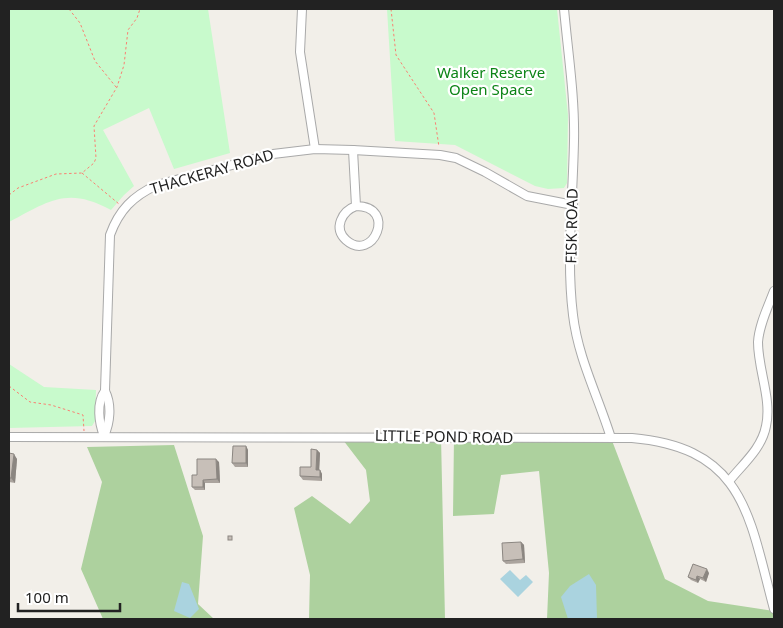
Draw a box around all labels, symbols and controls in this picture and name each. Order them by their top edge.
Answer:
park label: Walker Reserve Open Space [437,62,545,99]
street label: THACKERAY ROAD [148,144,276,198]
street label: FISK ROAD [560,188,582,264]
street label: LITTLE POND ROAD [375,425,513,447]
scale bar [18,580,120,612]
text: 100 m [25,587,69,607]

